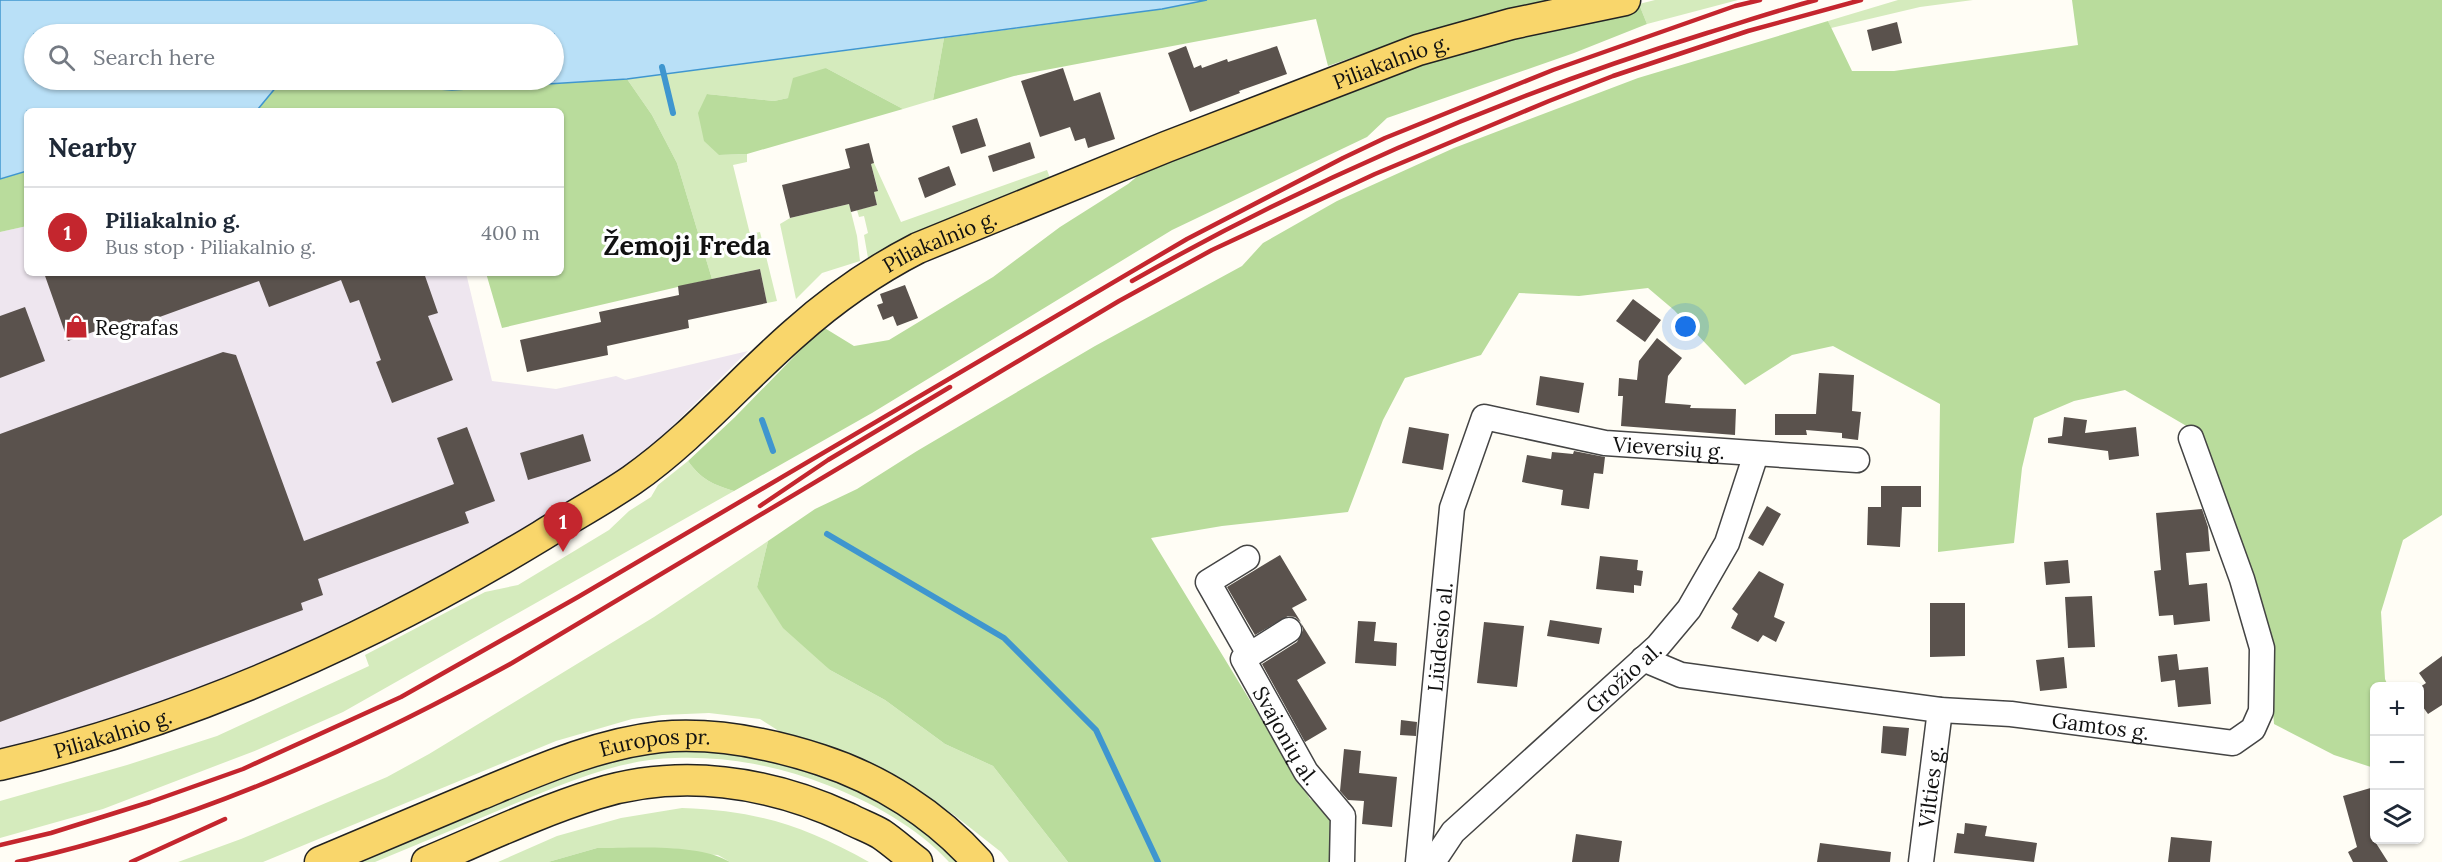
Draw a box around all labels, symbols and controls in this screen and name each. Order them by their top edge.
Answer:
search box [24,24,564,90]
street label: Piliakalnio g. [1329,28,1452,95]
icon: search [45,41,78,74]
text: Search here [93,43,215,71]
text: Nearby [48,131,136,164]
street label: Piliakalnio g. [877,204,1001,278]
text: Piliakalnio g. [105,206,240,234]
text: 1 [63,220,72,245]
text: 400 m [481,220,540,245]
district label: Žemoji Freda [603,228,771,262]
text: Bus stop · Piliakalnio g. [105,234,316,259]
your location [1671,312,1700,341]
shop icon: Regrafas [64,314,90,340]
place label: Regrafas [95,314,178,341]
street label: Vieversių g. [1611,430,1726,465]
pin: 1 [544,502,582,552]
street label: Liūdesio al. [1421,581,1458,693]
street label: Grožio al. [1580,636,1667,719]
street label: Svajonių al. [1247,681,1325,791]
map controls [2370,682,2424,844]
button: + [2370,682,2424,736]
street label: Piliakalnio g. [51,702,175,764]
street label: Gamtos g. [2050,706,2151,745]
street label: Europos pr. [596,722,712,762]
button: − [2370,736,2424,790]
street label: Vilties g. [1912,744,1949,830]
button: layers [2370,790,2424,844]

